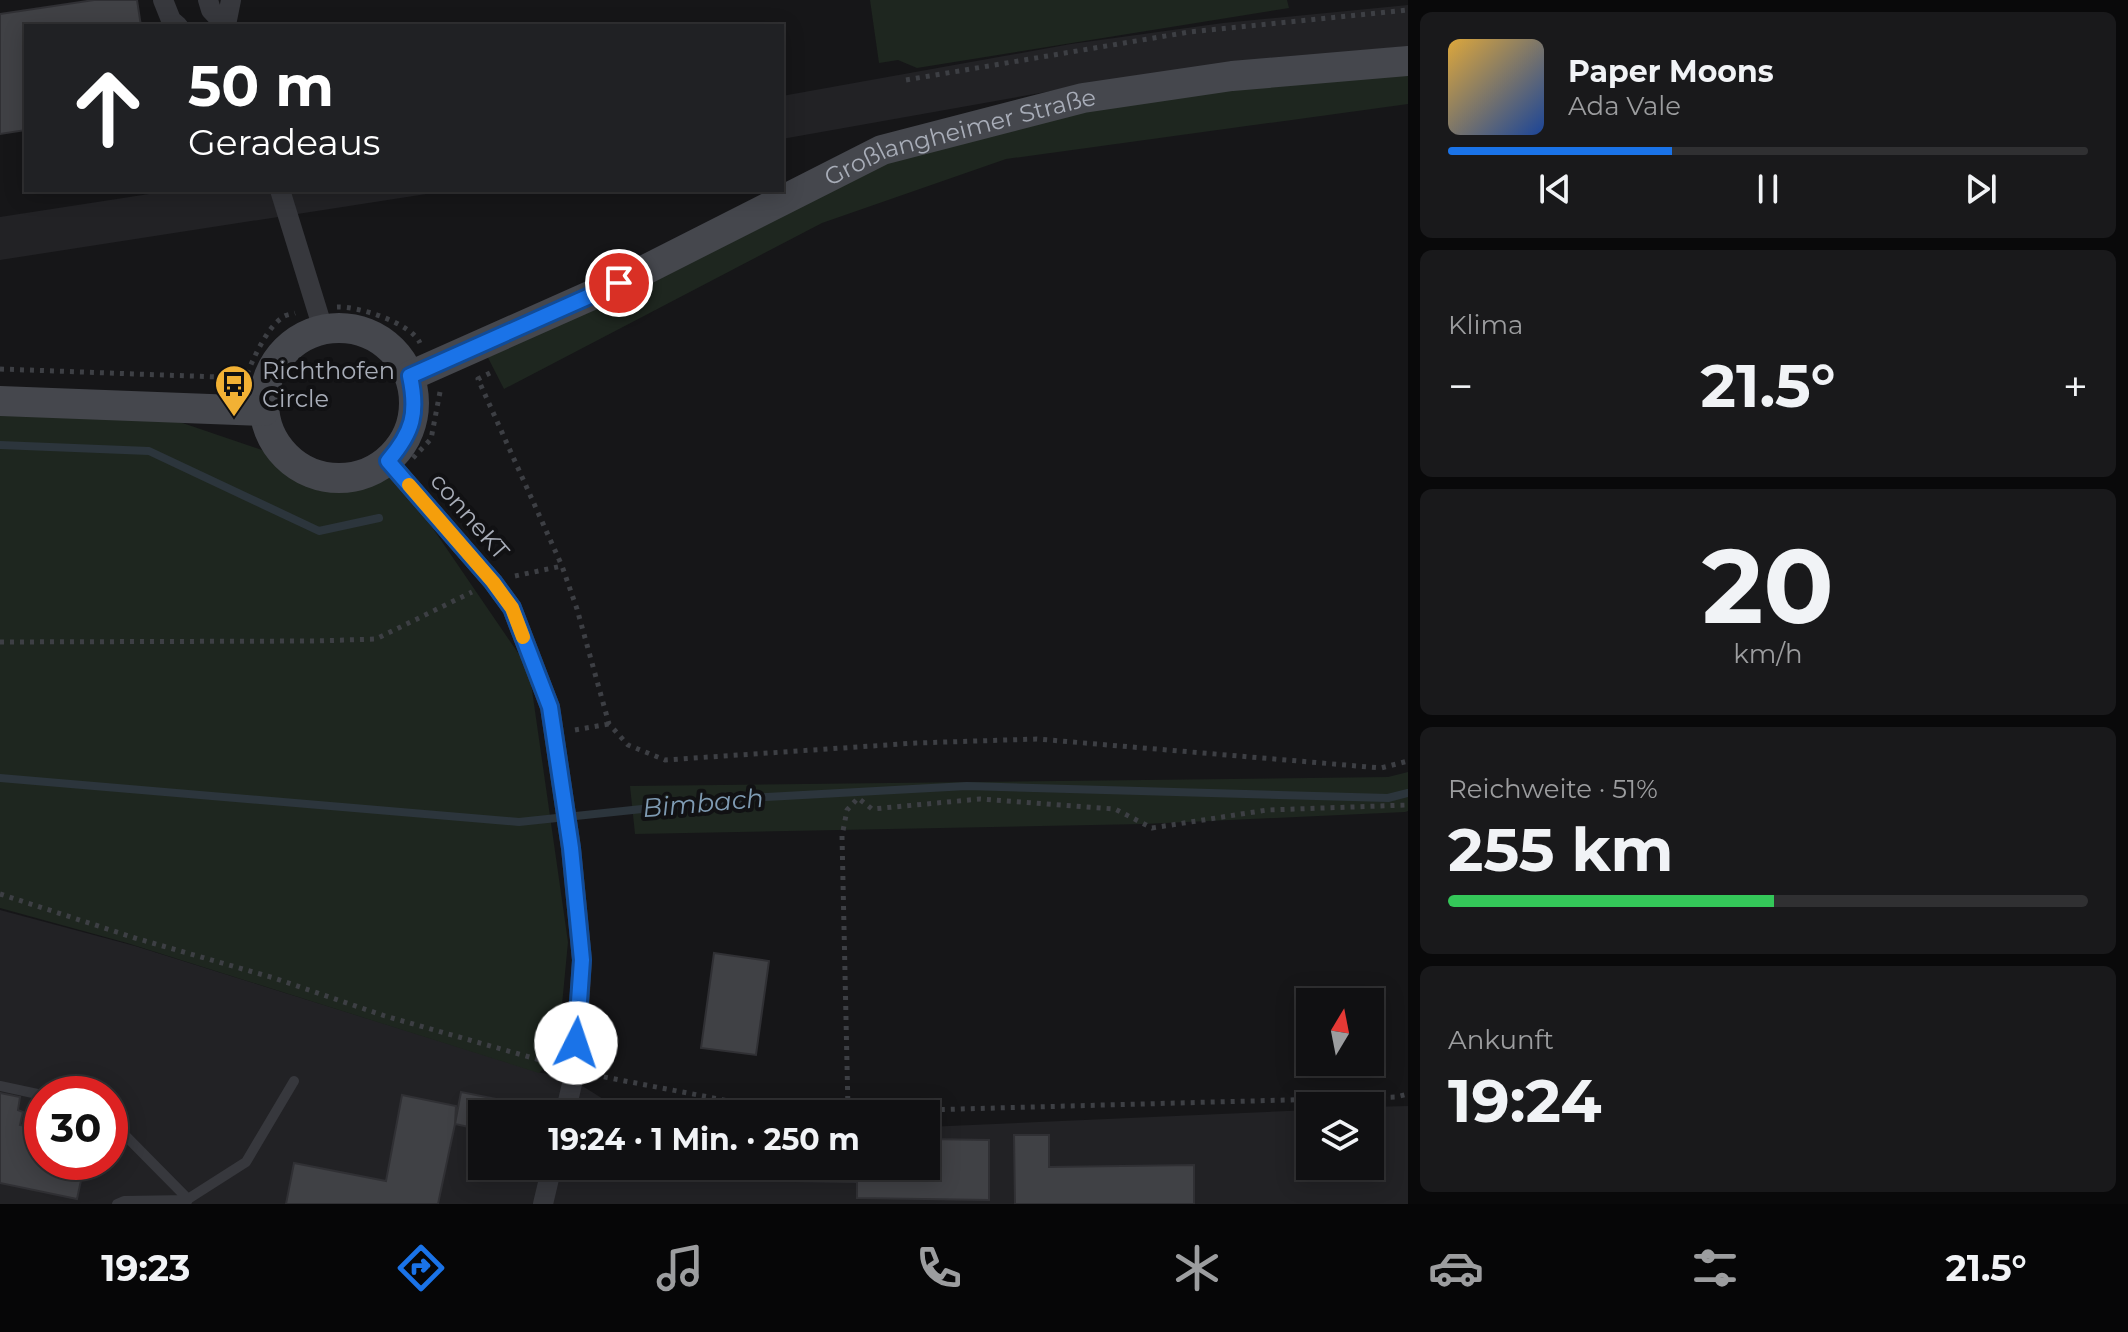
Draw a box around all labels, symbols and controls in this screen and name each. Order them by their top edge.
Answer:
text: 50 m [188,52,334,120]
text: Paper Moons [1568,53,1774,90]
icon: ahead [56,56,160,160]
street label: Großlangheimer Straße [819,82,1098,191]
text: Ada Vale [1568,90,1681,122]
text: Geradeaus [188,120,380,164]
icon: previous [1533,167,1577,211]
icon: pause [1746,167,1790,211]
icon: next [1959,167,2003,211]
pin [585,249,653,317]
icon: arrive [597,261,641,305]
text: Klima [1448,309,1523,341]
text: 21.5° [1700,349,1836,422]
place label: Richthofen Circle [262,356,395,413]
text: − [1448,359,1473,413]
text: + [2063,359,2088,413]
bus stop icon: Richthofen Circle [213,363,255,418]
street label: conneKT [424,467,516,565]
text: 20 [1702,522,1834,649]
text: km/h [1733,638,1803,670]
text: Reichweite · 51% [1448,773,1658,805]
water label: Bimbach [641,782,765,824]
text: 255 km [1448,813,1674,886]
north arrow [1296,988,1384,1076]
map controls [1296,988,1384,1180]
position arrow [534,1001,618,1085]
text: Ankunft [1448,1024,1554,1056]
text: 19:24 [1448,1064,1602,1137]
speed limit sign: 30 [24,1076,128,1180]
button: layers [1296,1092,1384,1180]
text: 19:24 · 1 Min. · 250 m [548,1121,860,1158]
icon: directions [393,1240,449,1296]
icon: music [652,1240,708,1296]
icon: phone [911,1240,967,1296]
icon: climate [1169,1240,1225,1296]
icon: car [1428,1240,1484,1296]
icon: filters [1687,1240,1743,1296]
text: 19:23 [101,1246,190,1290]
text: 21.5° [1946,1246,2027,1290]

